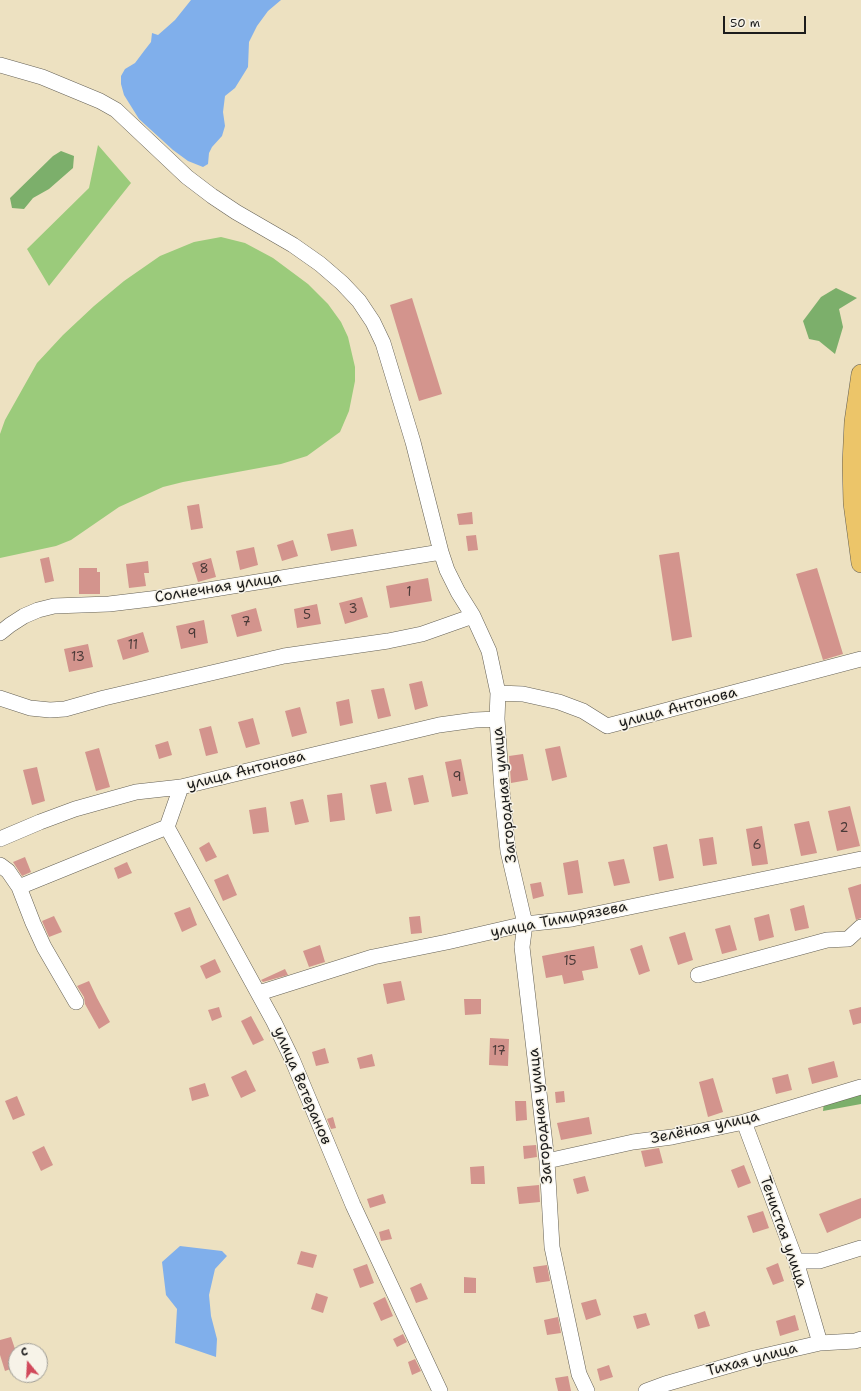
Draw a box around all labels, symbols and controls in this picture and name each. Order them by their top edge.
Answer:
scale bar [725,8,808,34]
text: 50 m [730,15,760,31]
house number: 8 [199,562,209,578]
street label: Солнечная улица [153,569,283,607]
house number: 1 [406,585,412,601]
house number: 3 [348,602,358,618]
house number: 5 [303,608,311,624]
house number: 7 [241,615,251,631]
house number: 9 [187,627,197,643]
house number: 11 [128,638,138,654]
house number: 13 [71,650,85,666]
street label: улица Антонова [617,684,739,732]
street label: Загородная улица [489,726,521,864]
street label: улица Антонова [185,748,307,794]
house number: 9 [452,770,462,786]
house number: 2 [839,821,849,837]
house number: 6 [752,838,762,854]
street label: улица Тимирязева [489,898,629,942]
house number: 15 [563,954,577,970]
street label: улица Ветеранов [269,1024,335,1148]
house number: 17 [492,1044,506,1060]
street label: Загородная улица [525,1047,557,1185]
street label: Зелёная улица [649,1108,761,1148]
street label: Тенистая улица [756,1174,810,1290]
street label: Тихая улица [705,1339,799,1381]
north arrow [8,1343,48,1383]
text: С [19,1344,30,1360]

